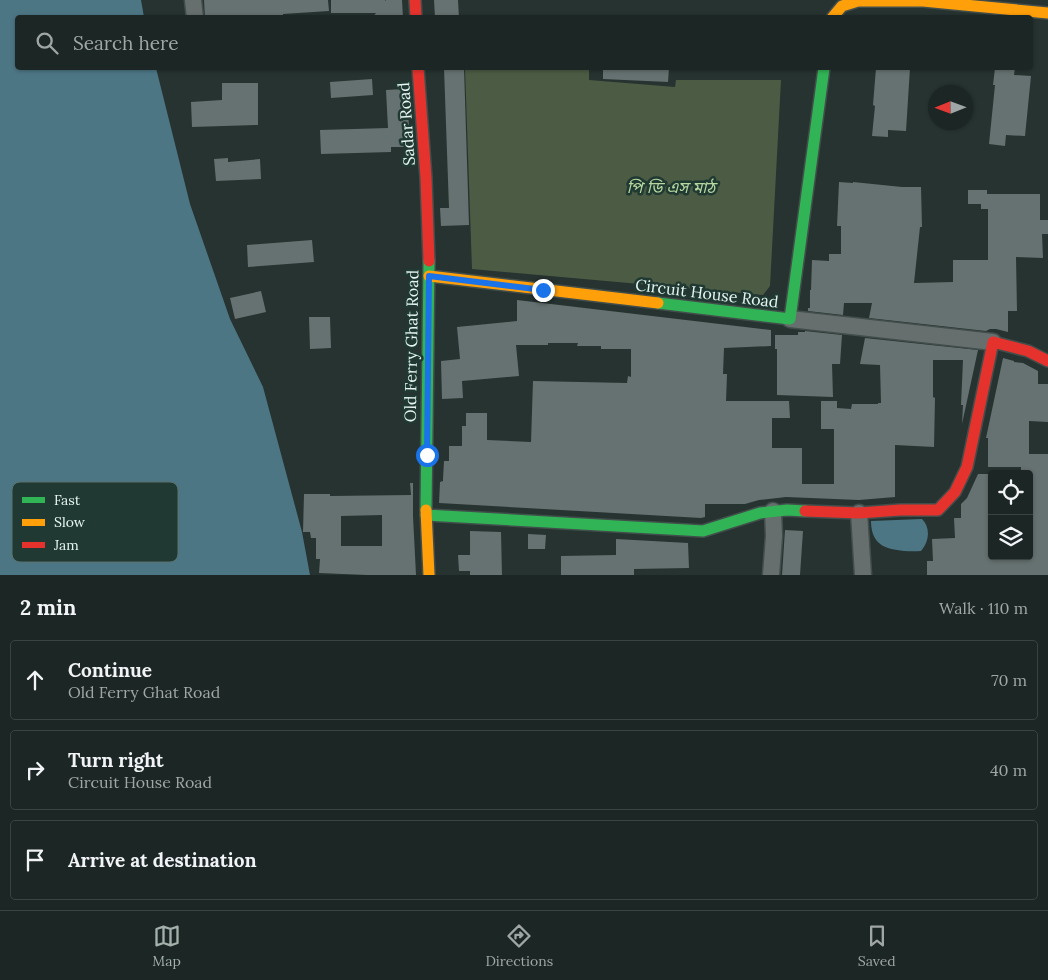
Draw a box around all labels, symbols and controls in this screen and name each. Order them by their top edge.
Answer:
search box [15,15,1033,70]
icon: search [33,29,61,57]
text: Search here [73,31,179,55]
street label: Sadar Road [393,81,419,166]
north arrow [928,85,973,130]
park label: পি ডি এস মাঠ [627,177,719,197]
street label: Old Ferry Ghat Road [400,269,422,422]
street label: Circuit House Road [634,274,780,312]
route end [532,279,555,302]
route start [416,444,439,467]
map controls [988,470,1033,560]
button: locate [988,470,1033,515]
legend [12,482,178,562]
text: Fast [54,491,81,509]
text: Slow [54,513,86,531]
button: layers [988,515,1033,560]
text: Jam [53,536,79,554]
text: 2 min [20,594,76,621]
text: Walk · 110 m [939,598,1028,618]
text: Continue [68,658,152,682]
icon: ahead [21,666,49,694]
text: 70 m [991,670,1027,690]
text: Old Ferry Ghat Road [68,682,220,702]
text: Turn right [68,748,164,772]
icon: right [21,756,49,784]
text: 40 m [990,760,1027,780]
text: Circuit House Road [68,772,212,792]
icon: arrive [21,846,49,874]
text: Arrive at destination [68,848,257,872]
tab: Map [152,922,181,970]
tab: Directions [485,922,553,970]
tab: Saved [858,922,896,970]

